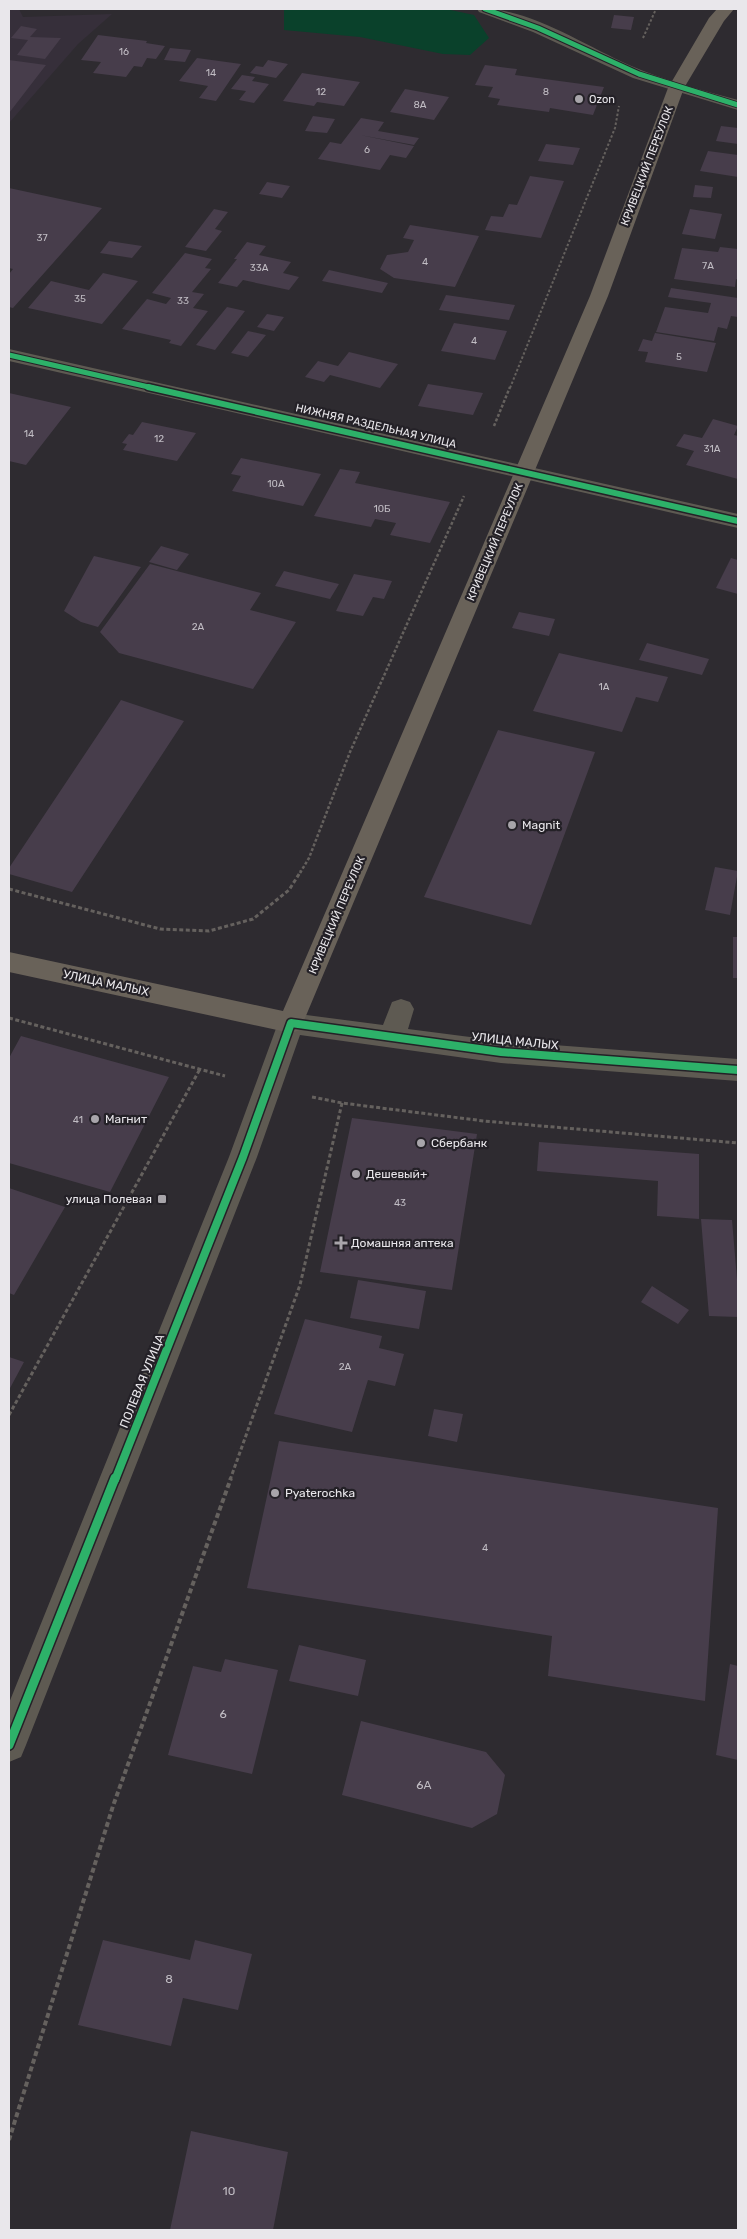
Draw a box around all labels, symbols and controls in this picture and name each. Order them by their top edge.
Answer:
house number: 16 [119,46,129,58]
house number: 14 [206,67,216,79]
house number: 12 [316,86,326,98]
house number: 8 [543,86,549,98]
marker: Ozon [573,93,585,105]
place label: Ozon [589,93,615,106]
house number: 8А [413,99,427,111]
street label: КРИВЕЦКИЙ ПЕРЕУЛОК [618,104,676,228]
house number: 6 [364,144,370,156]
house number: 37 [36,232,48,244]
house number: 4 [422,256,428,268]
house number: 7А [702,260,714,272]
house number: 33А [250,262,269,274]
house number: 35 [74,293,86,305]
house number: 33 [177,295,189,307]
house number: 4 [471,335,477,347]
house number: 5 [676,351,682,363]
street label: НИЖНЯЯ РАЗДЕЛЬНАЯ УЛИЦА [294,401,458,451]
house number: 14 [24,428,34,440]
house number: 12 [154,433,164,445]
house number: 31А [704,443,721,455]
house number: 10А [267,478,285,490]
street label: КРИВЕЦКИЙ ПЕРЕУЛОК [464,481,526,603]
house number: 10Б [373,503,391,515]
house number: 2А [192,621,205,633]
house number: 1А [599,681,610,693]
place label: Magnit [522,818,560,832]
marker: Magnit [506,819,518,831]
street label: КРИВЕЦКИЙ ПЕРЕУЛОК [306,854,368,976]
street label: УЛИЦА МАЛЫХ [62,967,151,999]
street label: УЛИЦА МАЛЫХ [471,1029,560,1053]
place label: Магнит [105,1112,147,1126]
marker: Магнит [89,1113,101,1125]
house number: 41 [73,1114,83,1126]
place label: Сбербанк [431,1136,488,1150]
marker: Сбербанк [415,1137,427,1149]
place label: Дешевый+ [366,1167,427,1181]
marker: Дешевый+ [350,1168,362,1180]
place label: улица Полевая [66,1192,152,1206]
marker: улица Полевая [156,1193,168,1205]
house number: 43 [394,1197,406,1209]
place label: Домашняя аптека [351,1236,454,1250]
marker: Домашняя аптека [335,1237,347,1249]
street label: ПОЛЕВАЯ УЛИЦА [117,1332,167,1430]
house number: 2А [339,1361,352,1373]
place label: Pyaterochka [285,1486,355,1500]
marker: Pyaterochka [269,1487,281,1499]
house number: 4 [482,1542,488,1554]
house number: 6 [219,1707,227,1721]
house number: 6А [416,1778,432,1792]
house number: 8 [165,1972,173,1986]
house number: 10 [223,2184,235,2198]

